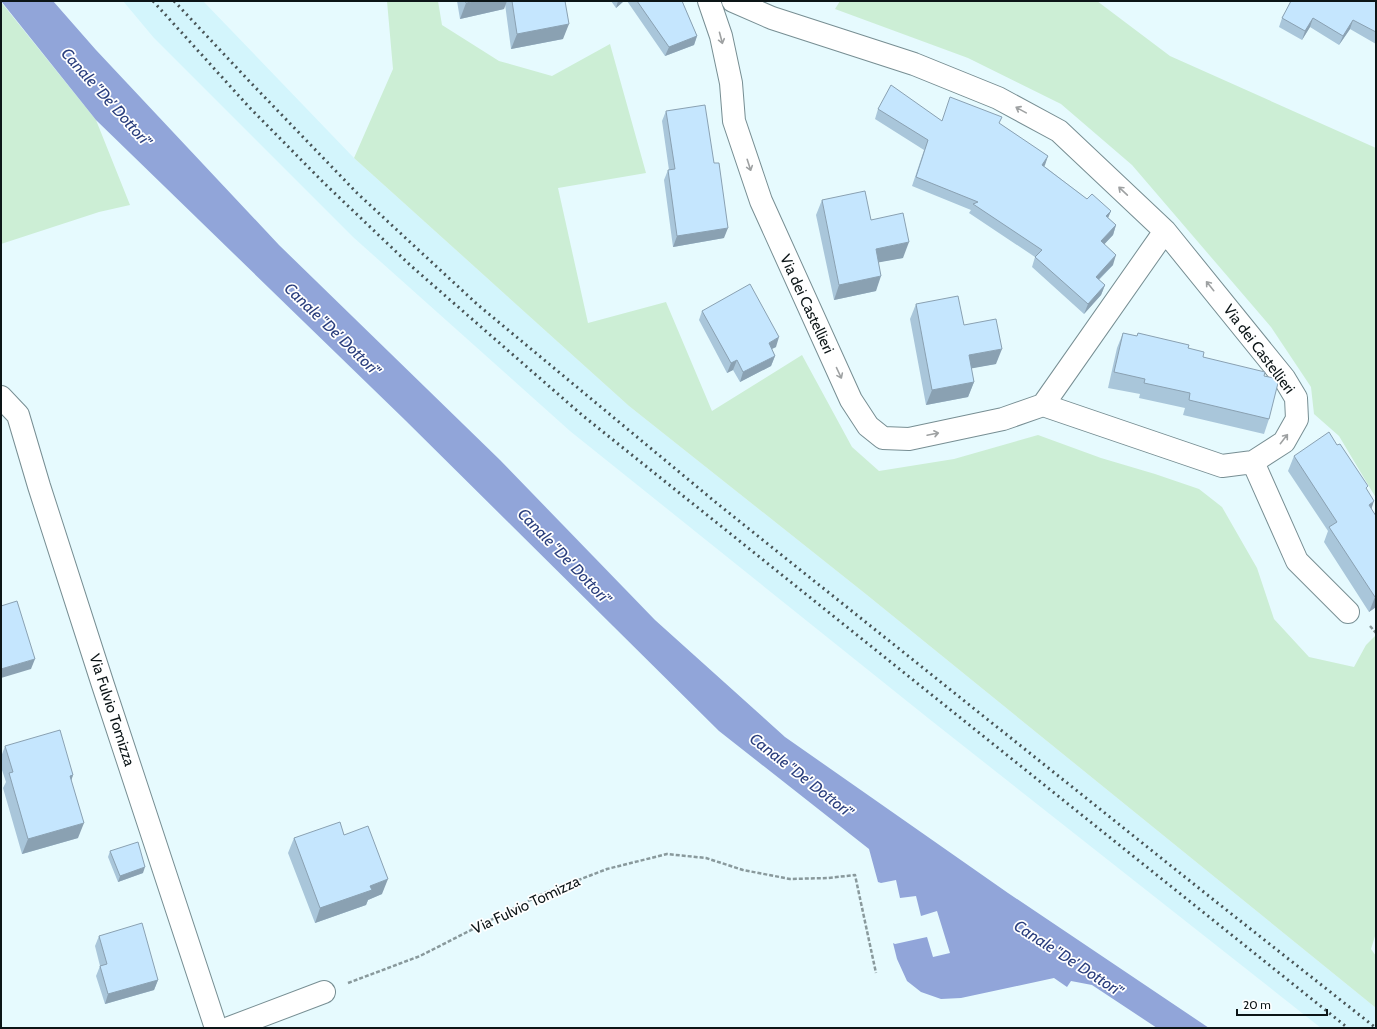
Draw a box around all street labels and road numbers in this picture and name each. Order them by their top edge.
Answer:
street label: Via dei Castellieri [776,252,838,356]
street label: Via dei Castellieri [1220,301,1298,397]
street label: Via Fulvio Tomizza [85,652,139,769]
street label: Via Fulvio Tomizza [469,872,584,938]

